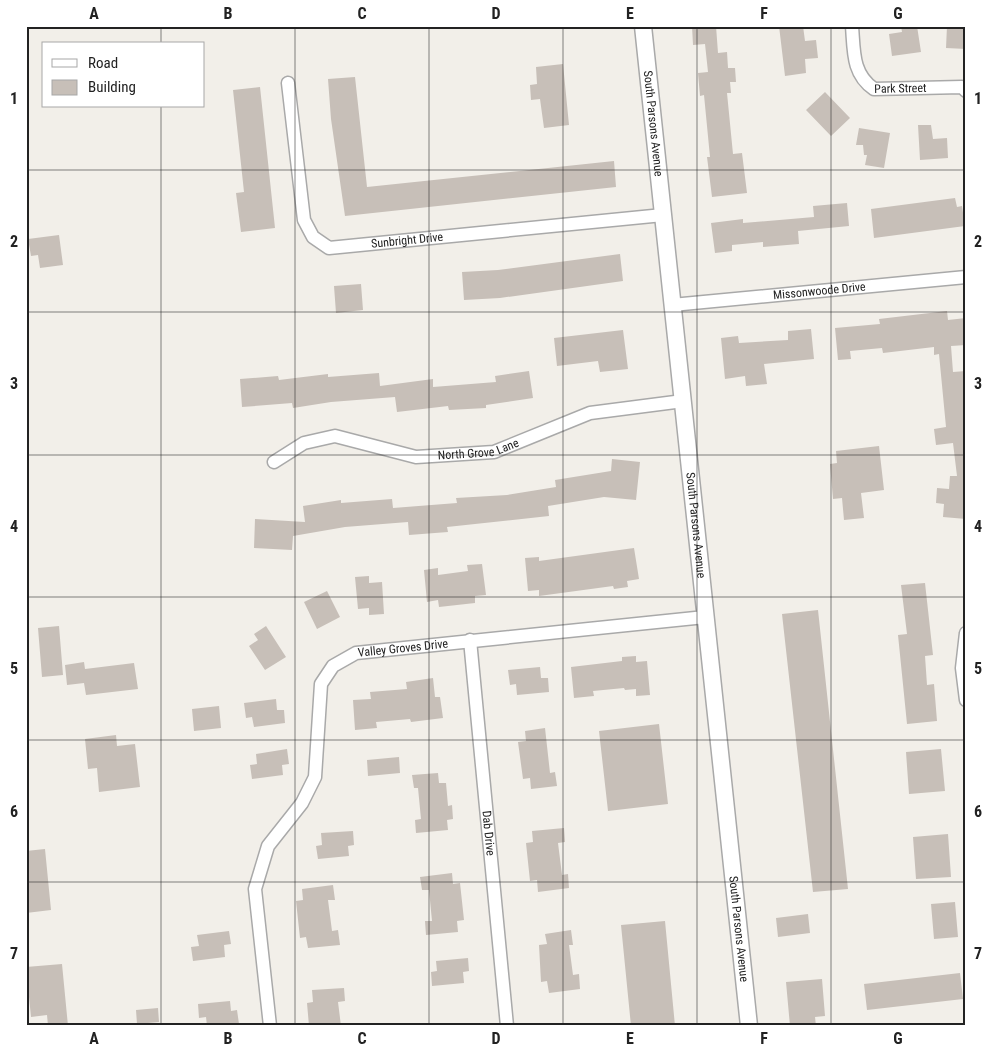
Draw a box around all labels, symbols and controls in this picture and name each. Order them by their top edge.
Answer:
text: A [89,4,99,23]
text: B [224,4,233,23]
text: C [357,4,367,23]
text: D [491,4,501,23]
text: E [626,4,634,23]
text: F [760,4,768,23]
text: G [893,4,903,23]
legend [42,42,205,108]
text: Road [88,54,118,72]
street label: South Parsons Avenue [641,70,666,177]
text: Building [88,78,136,96]
street label: Park Street [874,81,927,96]
text: 1 [10,89,18,108]
text: 1 [974,89,982,108]
street label: Sunbright Drive [370,230,444,251]
text: 2 [10,232,18,251]
text: 2 [974,232,982,251]
street label: Missonwoode Drive [772,280,867,302]
text: 3 [10,374,18,393]
text: 3 [974,374,982,393]
street label: North Grove Lane [437,436,521,463]
street label: South Parsons Avenue [683,472,709,579]
text: 4 [10,517,18,536]
text: 4 [974,517,982,536]
street label: Valley Groves Drive [357,637,449,660]
text: 5 [10,659,18,678]
text: 5 [974,659,982,678]
text: 6 [10,802,18,821]
text: 6 [974,802,982,821]
street label: Dab Drive [479,810,498,857]
street label: South Parsons Avenue [726,875,751,983]
text: 7 [10,944,18,963]
text: 7 [974,944,982,963]
text: A [89,1029,99,1048]
text: B [224,1029,233,1048]
text: C [357,1029,367,1048]
text: D [491,1029,501,1048]
text: E [626,1029,634,1048]
text: F [760,1029,768,1048]
text: G [893,1029,903,1048]

